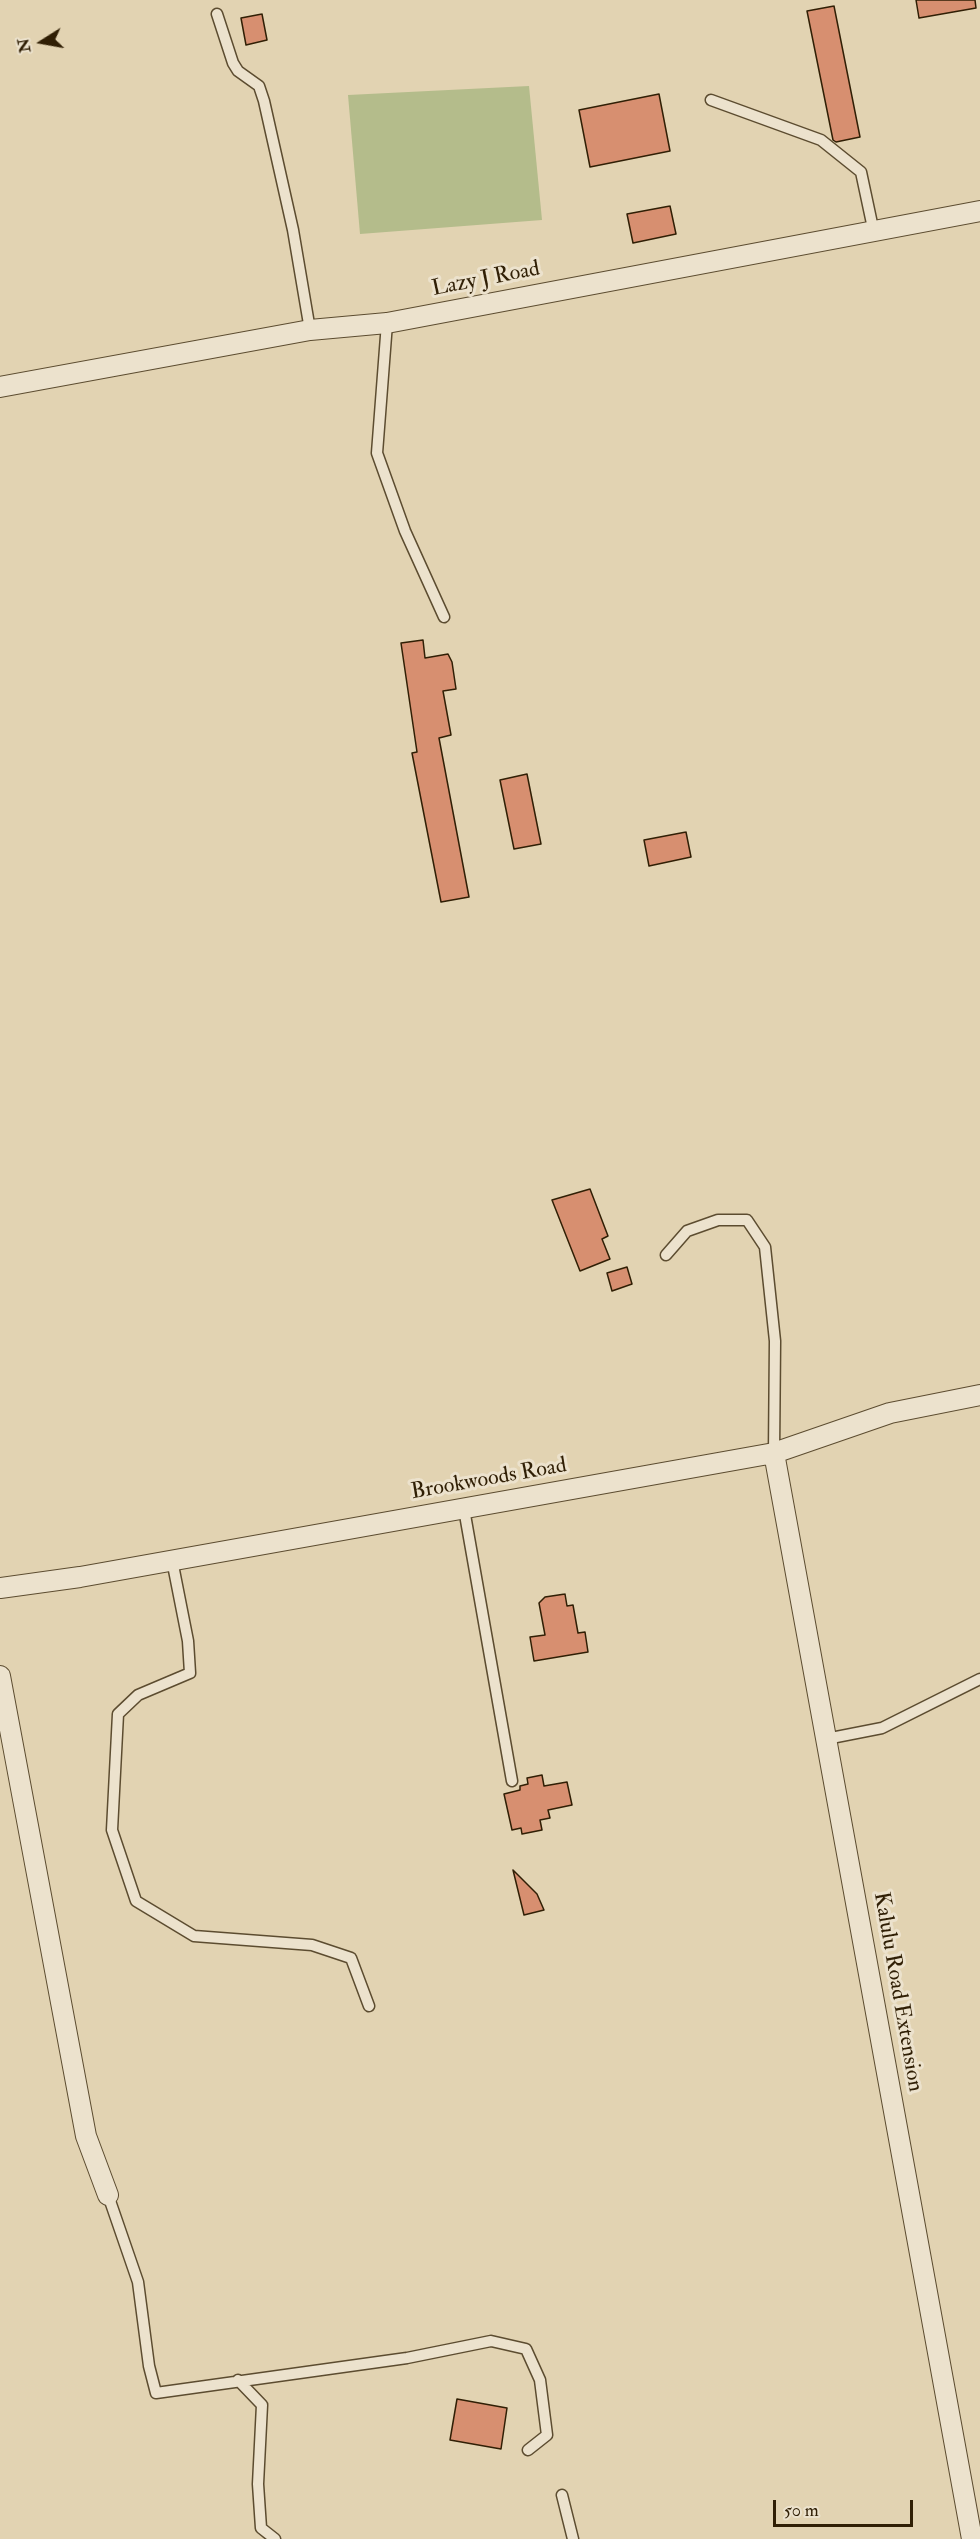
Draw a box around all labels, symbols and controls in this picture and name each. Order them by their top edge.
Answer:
north arrow [12,12,72,72]
text: N [13,37,36,54]
street label: Lazy J Road [430,257,542,303]
street label: Brookwoods Road [409,1453,569,1507]
street label: Kalulu Road Extension [866,1890,928,2094]
scale bar [776,2488,916,2526]
text: 50 m [784,2499,819,2522]

